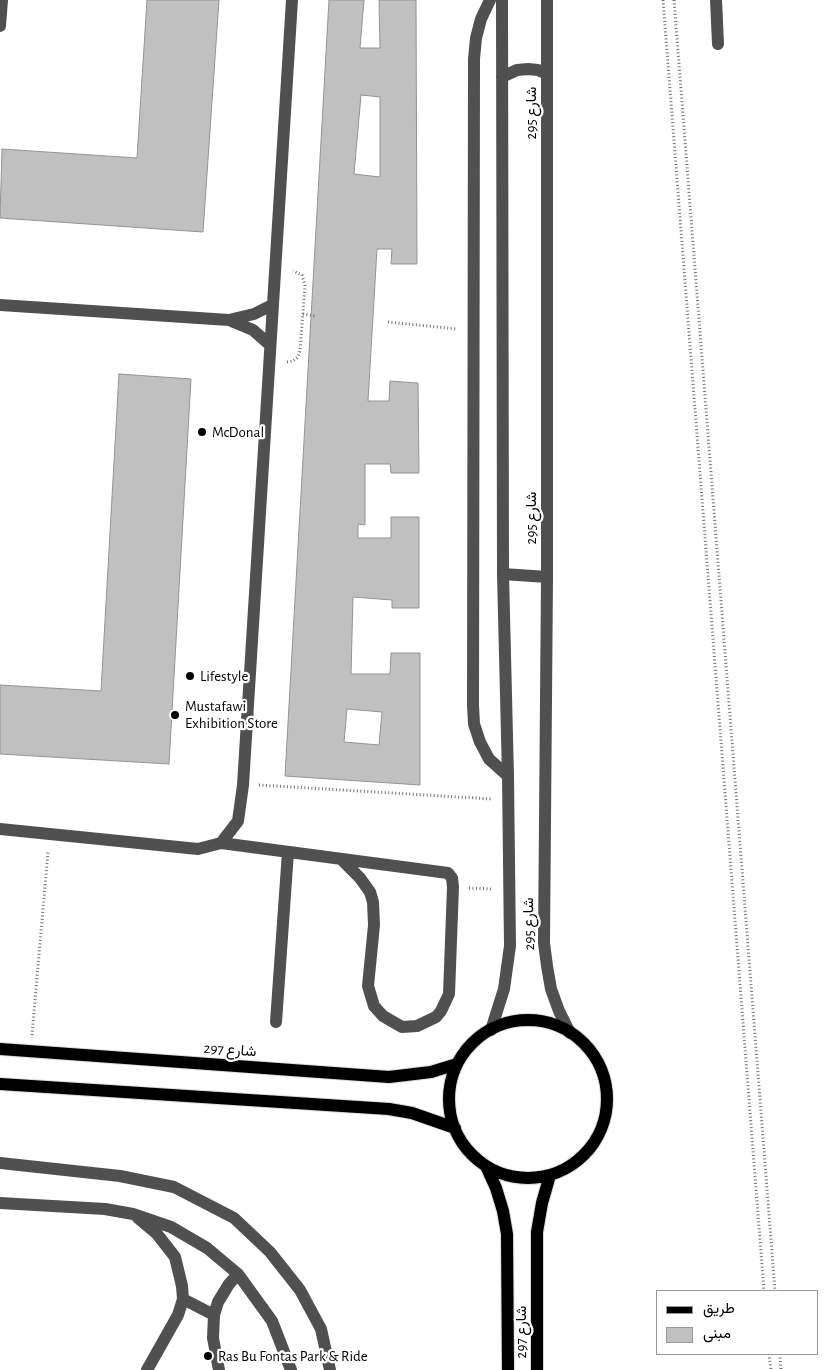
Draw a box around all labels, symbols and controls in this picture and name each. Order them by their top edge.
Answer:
street label: شارع 295 [522,87,540,139]
place label: McDonal [212,423,264,441]
marker: McDonal [196,426,208,438]
street label: شارع 295 [522,492,540,544]
place label: Lifestyle [200,667,248,685]
marker: Lifestyle [184,670,196,682]
place label: Mustafawi Exhibition Store [185,697,278,732]
marker: Mustafawi Exhibition Store [169,709,181,721]
street label: شارع 295 [520,897,538,951]
street label: شارع 297 [203,1039,257,1061]
legend [656,1290,819,1355]
text: طريق [703,1301,735,1316]
street label: شارع 297 [512,1306,530,1358]
text: مبنى [703,1326,731,1341]
place label: Ras Bu Fontas Park & Ride [218,1347,368,1365]
marker: Ras Bu Fontas Park & Ride [202,1350,214,1362]

